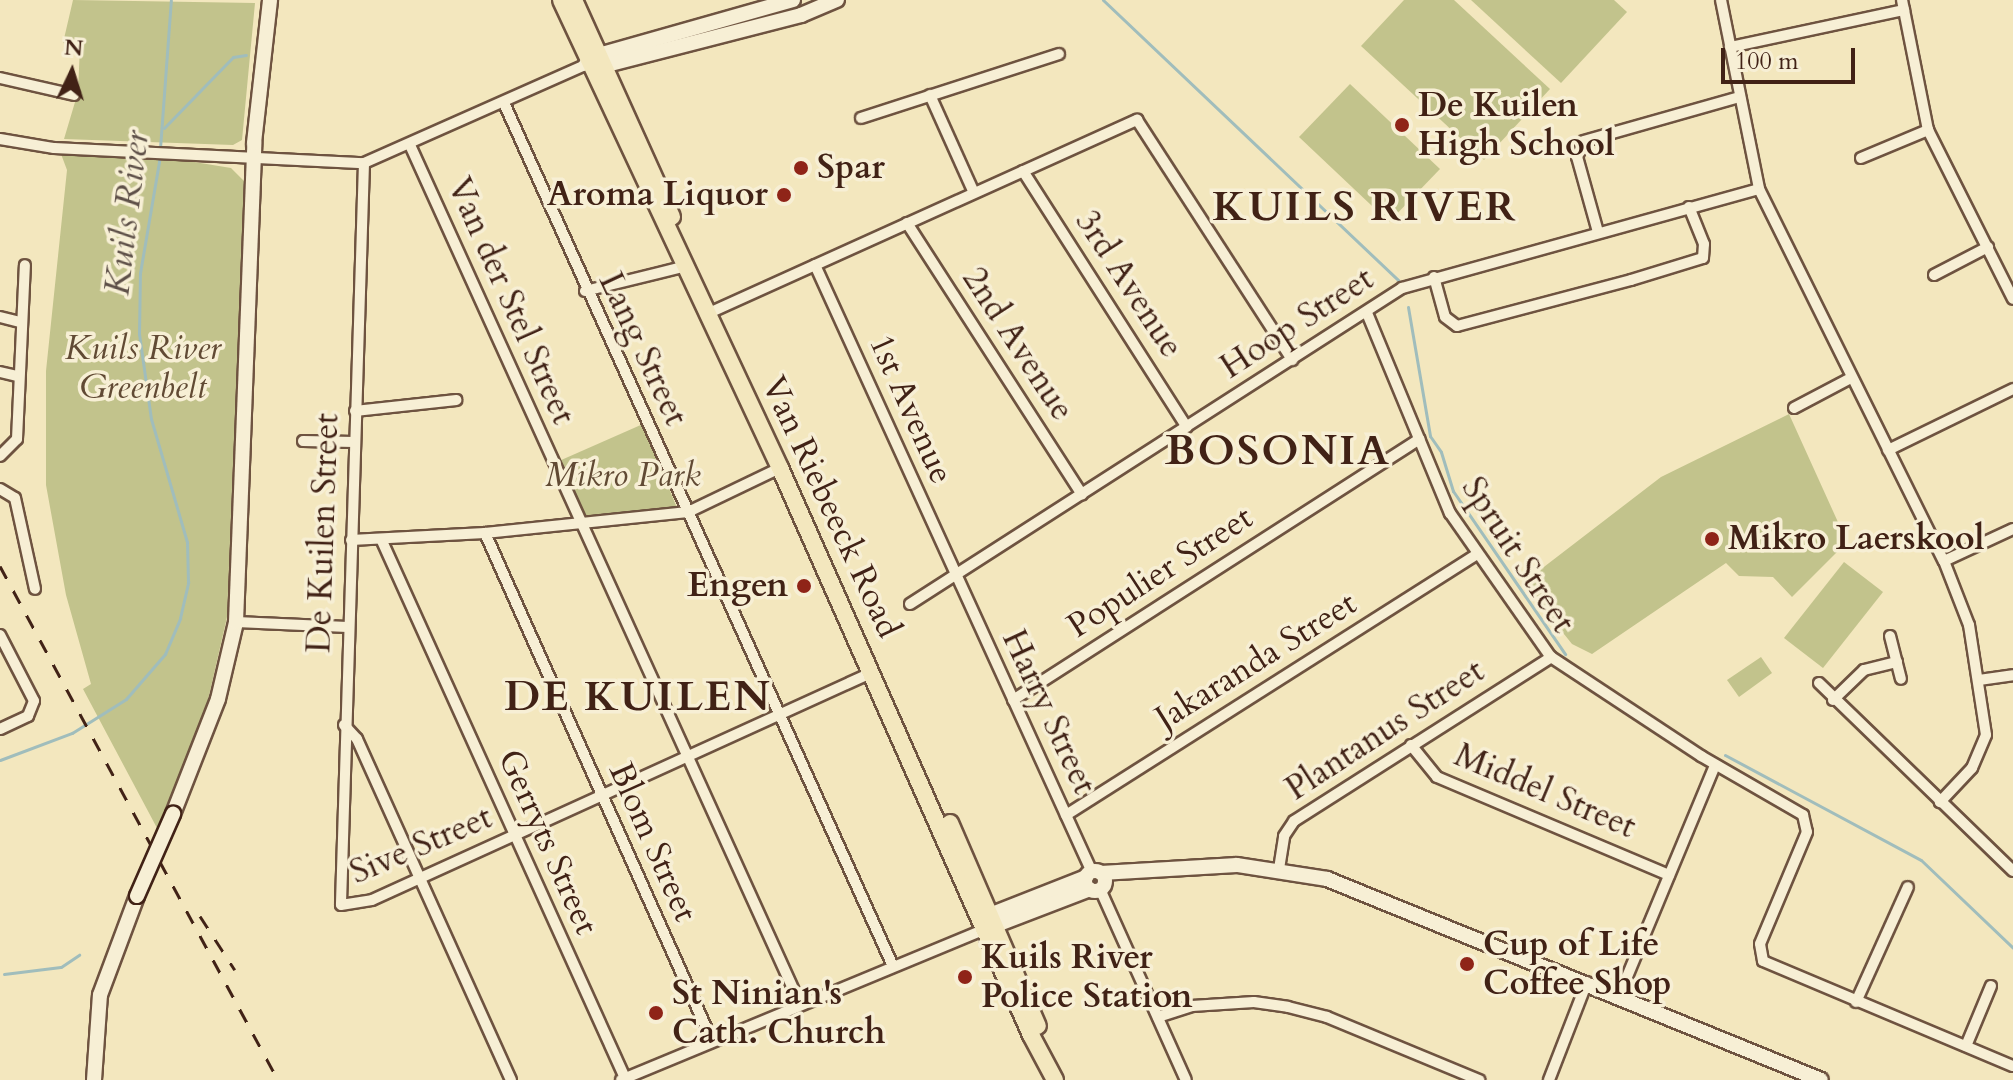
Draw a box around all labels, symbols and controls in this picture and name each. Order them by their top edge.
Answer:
north arrow [32,32,112,112]
text: N [63,32,84,64]
scale bar [1725,32,1859,82]
text: 100 m [1735,45,1799,78]
place label: De Kuilen High School [1418,85,1615,164]
marker: De Kuilen High School [1393,116,1411,134]
water label: Kuils River [95,128,159,298]
place label: Spar [817,148,885,188]
marker: Spar [792,159,810,177]
street label: Van der Stel Street [438,171,584,431]
place label: Aroma Liquor [547,175,768,215]
district label: KUILS RIVER [1212,182,1518,232]
marker: Aroma Liquor [775,186,793,204]
street label: 3rd Avenue [1066,203,1192,365]
street label: Hoop Street [1213,258,1381,388]
street label: 2nd Avenue [953,260,1083,428]
street label: Lang Street [590,266,696,432]
park label: Kuils River Greenbelt [65,328,221,408]
street label: 1st Avenue [860,328,962,490]
street label: Van Riebeeck Road [753,370,909,644]
street label: De Kuilen Street [298,412,348,654]
district label: BOSONIA [1165,426,1391,476]
park label: Mikro Park [545,456,701,496]
street label: Spruit Street [1453,469,1583,641]
street label: Populier Street [1060,497,1260,647]
place label: Mikro Laerskool [1728,519,1984,559]
marker: Mikro Laerskool [1703,530,1721,548]
place label: Engen [687,566,788,606]
marker: Engen [795,577,813,595]
street label: Jakaranda Street [1148,583,1364,739]
street label: Harry Street [993,623,1105,801]
street label: Plantanus Street [1278,651,1492,809]
district label: DE KUILEN [504,672,772,722]
street label: Middel Street [1448,735,1642,847]
street label: Gerryts Street [489,743,607,941]
street label: Blom Street [600,756,706,928]
street label: Sive Street [344,797,498,893]
place label: Cup of Life Coffee Shop [1483,924,1672,1004]
place label: Kuils River Police Station [981,937,1193,1016]
marker: Cup of Life Coffee Shop [1458,955,1476,973]
marker: Kuils River Police Station [956,968,974,986]
place label: St Ninian's Cath. Church [672,973,885,1052]
marker: St Ninian's Cath. Church [647,1004,665,1022]

